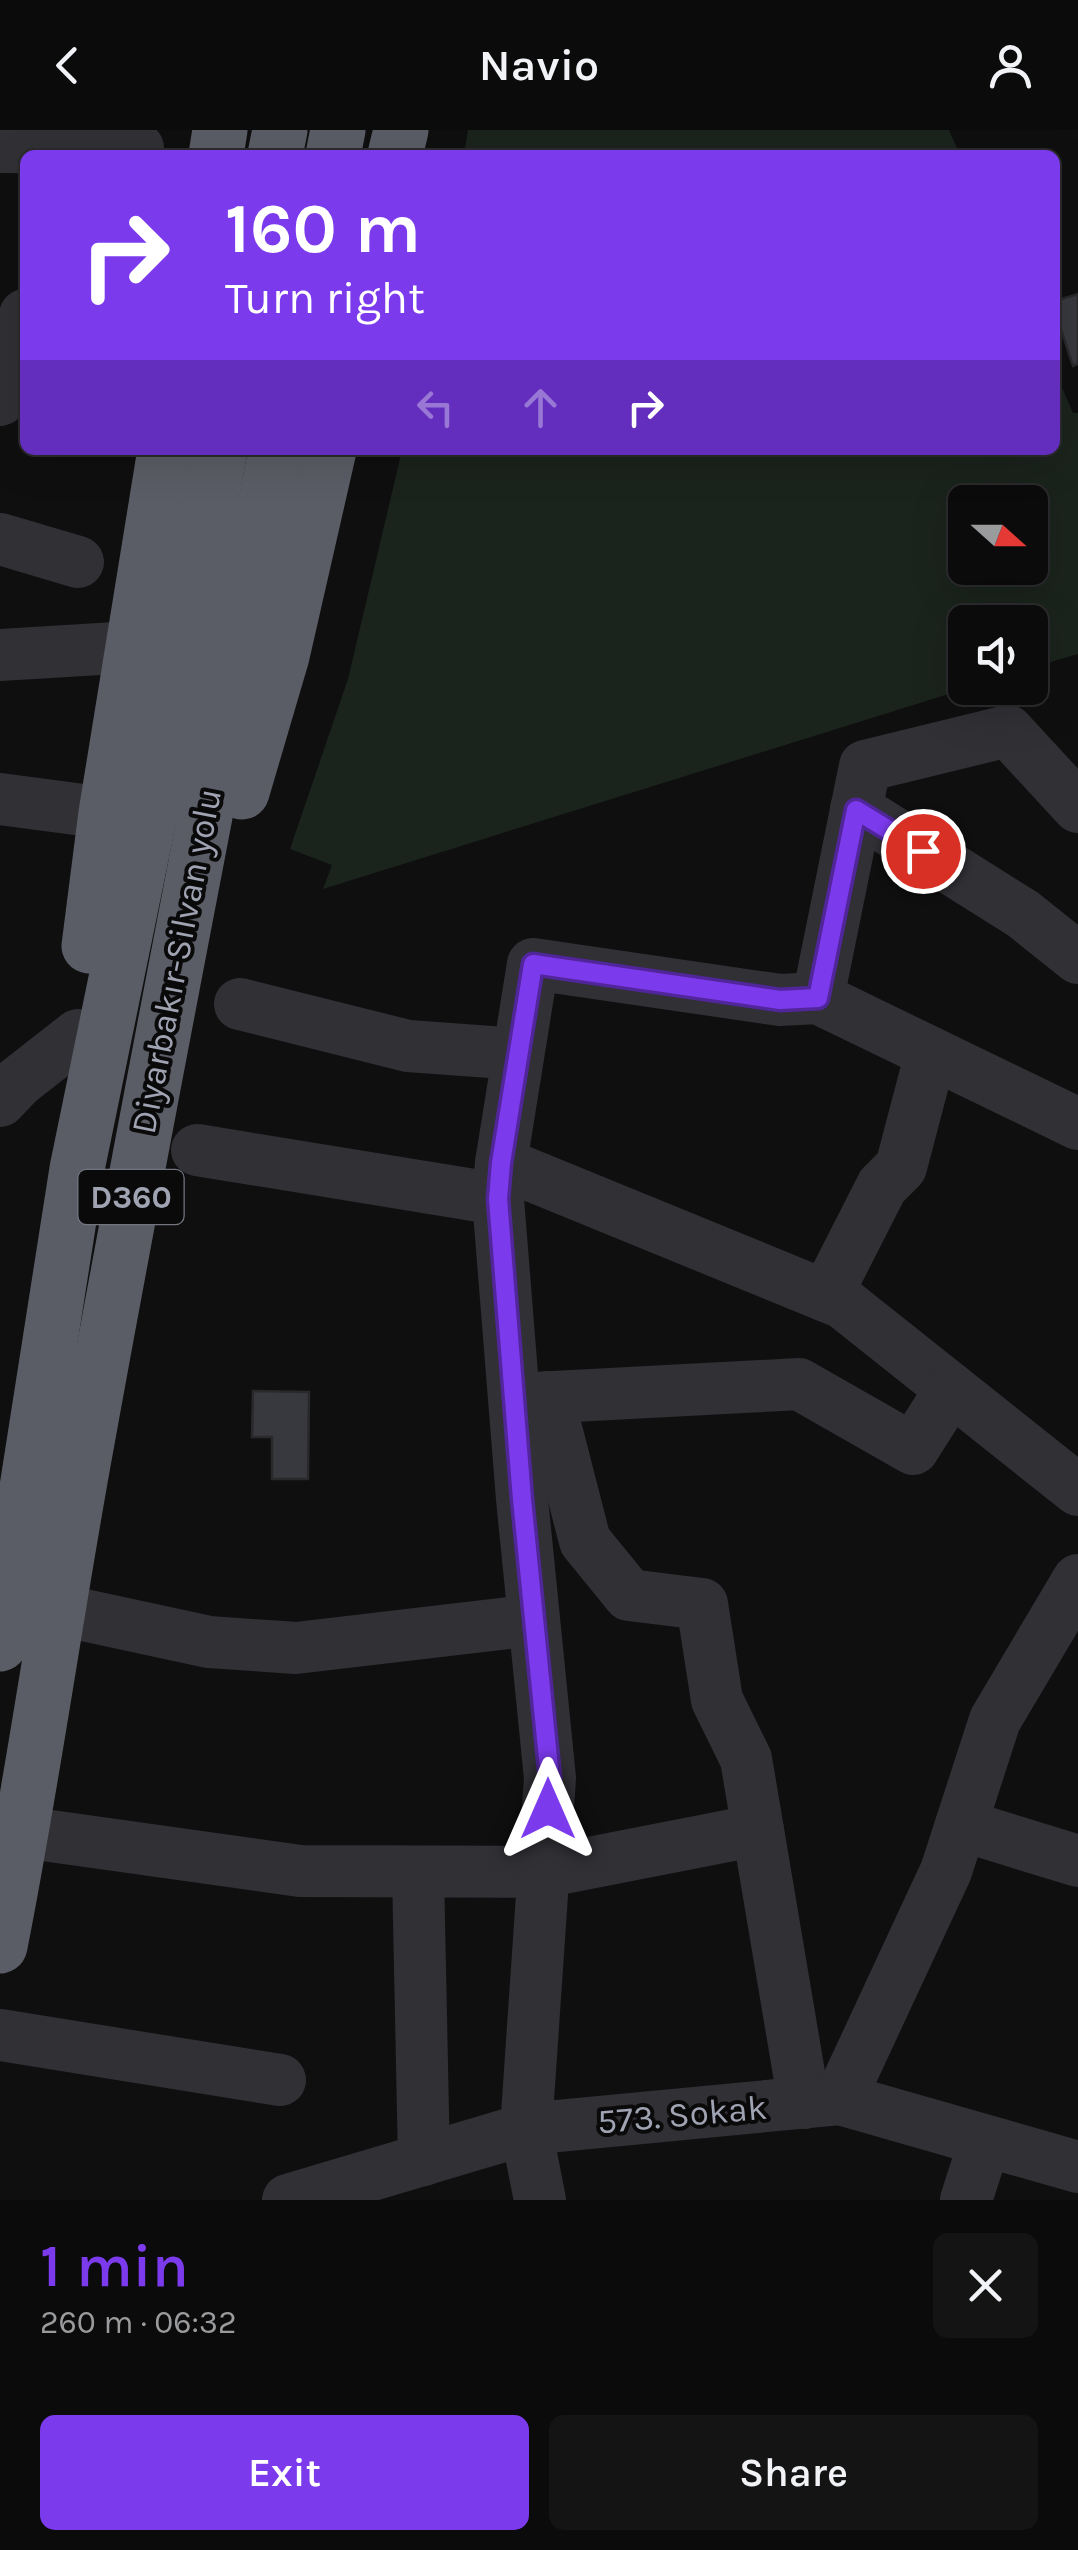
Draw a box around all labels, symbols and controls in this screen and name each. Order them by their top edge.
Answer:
icon: back [40,38,95,93]
icon: person [983,38,1038,93]
text: Navio [479,39,599,91]
text: 160 m [225,188,421,270]
icon: right [60,190,190,320]
text: Turn right [225,272,425,324]
icon: left [408,380,463,435]
icon: ahead [513,380,568,435]
icon: right [618,380,673,435]
north arrow [948,485,1048,585]
map controls [948,485,1048,705]
button: sound [948,605,1048,705]
street label: Diyarbakır-Silvan yolu [123,785,230,1137]
pin [881,809,966,894]
icon: arrive [896,824,951,879]
road number: D360 [78,1170,184,1224]
position arrow [496,1757,600,1861]
street label: 573. Sokak [595,2087,769,2142]
text: 1 min [40,2231,189,2301]
button: close [933,2233,1038,2338]
text: 260 m · 06:32 [40,2304,236,2341]
button: Exit [40,2415,529,2530]
button: Share [549,2415,1038,2530]

